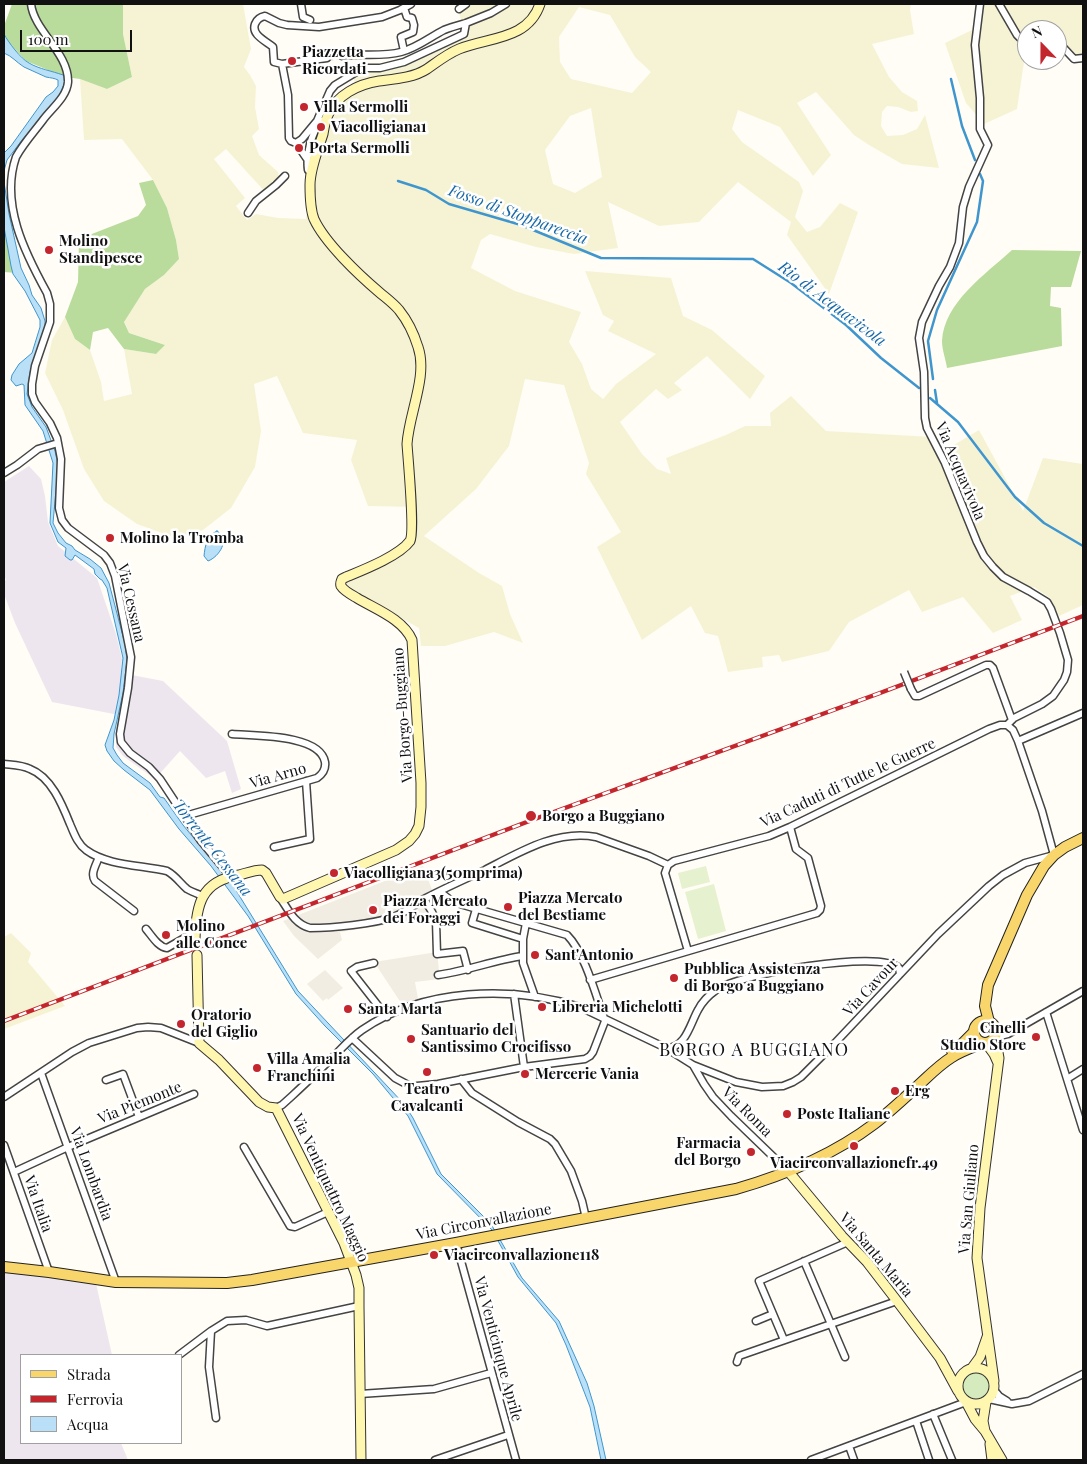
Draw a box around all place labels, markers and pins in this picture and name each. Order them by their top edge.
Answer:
place label: Piazzetta Ricordati [302,43,367,78]
marker: Piazzetta Ricordati [286,55,298,67]
place label: Villa Sermolli [314,98,408,116]
marker: Villa Sermolli [298,101,310,113]
place label: Viacolligiana1 [331,118,427,136]
marker: Viacolligiana1 [315,121,327,133]
place label: Porta Sermolli [309,139,410,157]
marker: Porta Sermolli [293,142,305,154]
place label: Molino Standipesce [59,232,142,267]
marker: Molino Standipesce [43,244,55,256]
place label: Molino la Tromba [120,529,244,547]
marker: Molino la Tromba [104,532,116,544]
place label: Borgo a Buggiano [542,807,665,825]
marker: Borgo a Buggiano [524,809,538,823]
place label: Viacolligiana3(50mprima) [344,864,523,882]
marker: Viacolligiana3(50mprima) [328,867,340,879]
place label: Piazza Mercato del Bestiame [518,889,622,924]
place label: Piazza Mercato dei Foraggi [383,892,487,927]
marker: Piazza Mercato del Bestiame [502,901,514,913]
marker: Piazza Mercato dei Foraggi [367,904,379,916]
place label: Molino alle Conce [176,917,247,952]
marker: Molino alle Conce [160,929,172,941]
place label: Sant'Antonio [545,946,634,964]
marker: Sant'Antonio [529,949,541,961]
place label: Pubblica Assistenza di Borgo a Buggiano [684,960,824,995]
marker: Pubblica Assistenza di Borgo a Buggiano [668,972,680,984]
place label: Libreria Michelotti [552,998,683,1016]
place label: Santa Marta [358,1000,442,1018]
marker: Libreria Michelotti [536,1001,548,1013]
marker: Santa Marta [342,1003,354,1015]
place label: Oratorio del Giglio [191,1006,258,1041]
marker: Oratorio del Giglio [175,1018,187,1030]
place label: Cinelli Studio Store [940,1019,1026,1054]
place label: Santuario del Santissimo Crocifisso [421,1021,571,1056]
marker: Cinelli Studio Store [1030,1031,1042,1043]
marker: Santuario del Santissimo Crocifisso [405,1033,417,1045]
place label: Villa Amalia Franchini [267,1050,351,1085]
marker: Villa Amalia Franchini [251,1062,263,1074]
place label: Mercerie Vania [535,1065,639,1083]
marker: Teatro Cavalcanti [421,1066,433,1078]
marker: Mercerie Vania [519,1068,531,1080]
place label: Teatro Cavalcanti [391,1080,463,1115]
place label: Erg [905,1082,930,1100]
marker: Erg [889,1085,901,1097]
place label: Poste Italiane [797,1105,891,1123]
marker: Poste Italiane [781,1108,793,1120]
place label: Farmacia del Borgo [674,1134,741,1169]
marker: Viacirconvallazionefr.49 [848,1140,860,1152]
marker: Farmacia del Borgo [745,1146,757,1158]
place label: Viacirconvallazionefr.49 [770,1154,938,1172]
place label: Viacirconvallazione118 [444,1246,599,1264]
marker: Viacirconvallazione118 [428,1249,440,1261]

